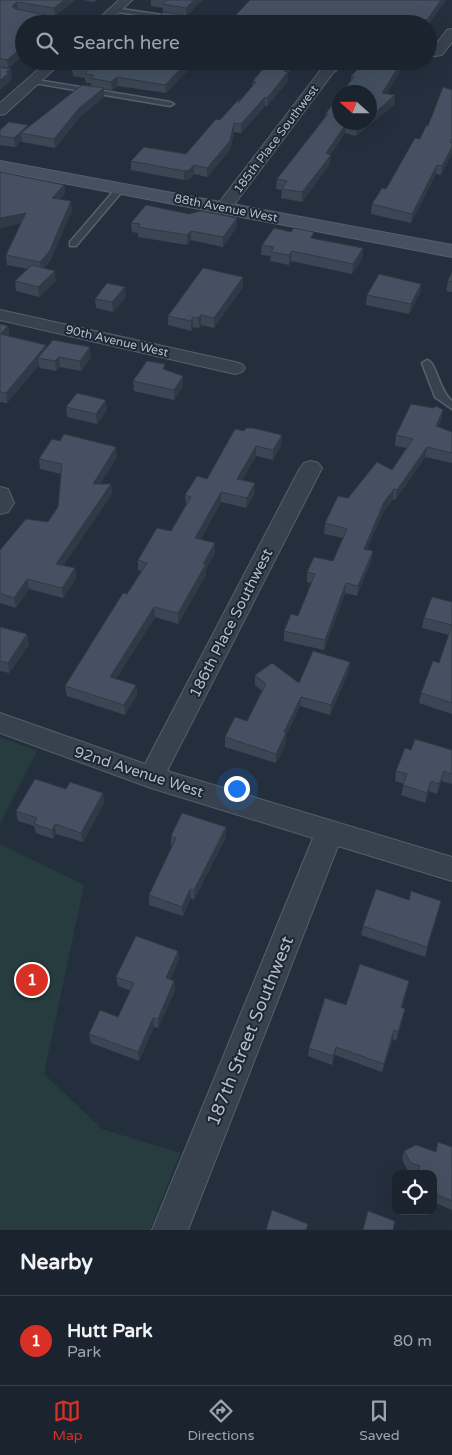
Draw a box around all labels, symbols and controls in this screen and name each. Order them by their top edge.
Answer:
search box [15,15,437,70]
icon: search [33,29,61,57]
text: Search here [73,32,180,54]
street label: 185th Place Southwest [231,82,322,196]
north arrow [332,85,377,130]
street label: 88th Avenue West [173,191,279,225]
street label: 90th Avenue West [64,322,170,360]
street label: 186th Place Southwest [186,545,277,701]
street label: 92nd Avenue West [72,743,206,801]
your location [224,776,250,802]
street label: 187th Street Southwest [202,933,298,1129]
pin: 1 [16,961,48,999]
map controls [392,1170,437,1215]
button: locate [392,1170,437,1215]
text: Nearby [20,1250,93,1275]
text: Hutt Park [67,1320,153,1342]
text: 1 [31,1331,41,1351]
text: 80 m [393,1331,432,1351]
text: Park [67,1342,101,1362]
tab: Map [52,1397,83,1444]
tab: Directions [187,1397,254,1444]
tab: Saved [359,1397,400,1444]

